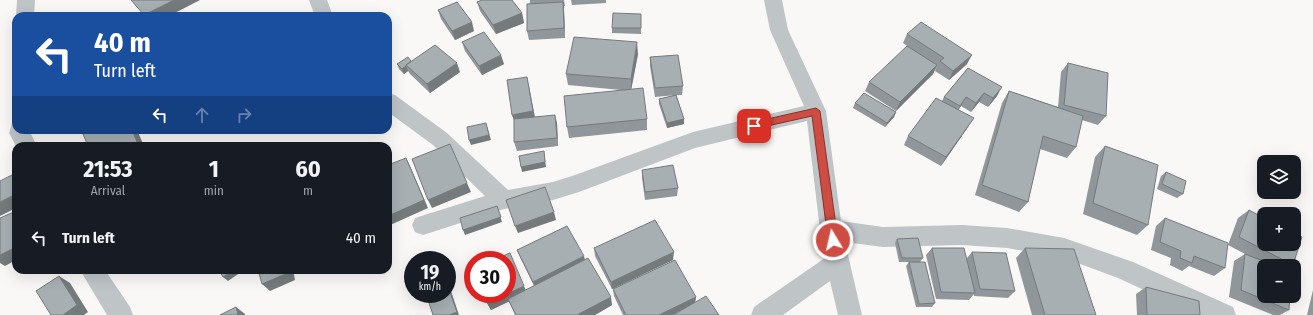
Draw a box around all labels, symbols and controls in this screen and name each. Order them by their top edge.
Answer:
text: 40 m [94,26,151,59]
icon: left [28,28,80,80]
text: Turn left [94,60,156,82]
icon: left [149,104,171,126]
icon: ahead [191,104,213,126]
icon: right [233,104,255,126]
pin [737,109,771,143]
icon: arrive [743,115,765,137]
text: 21:53 [83,155,133,183]
text: 1 [209,155,219,183]
text: 60 [295,155,321,183]
map controls [1257,155,1301,303]
button: layers [1257,155,1301,199]
text: Arrival [91,183,125,198]
text: min [204,183,224,198]
text: m [303,183,313,198]
button: + [1257,207,1301,251]
position arrow [812,219,854,261]
icon: left [28,227,50,249]
text: Turn left [62,229,115,247]
text: 40 m [346,229,376,247]
speed limit sign: 30 [464,251,516,303]
button: − [1257,259,1301,303]
text: 19 [421,260,439,284]
text: km/h [419,281,441,293]

